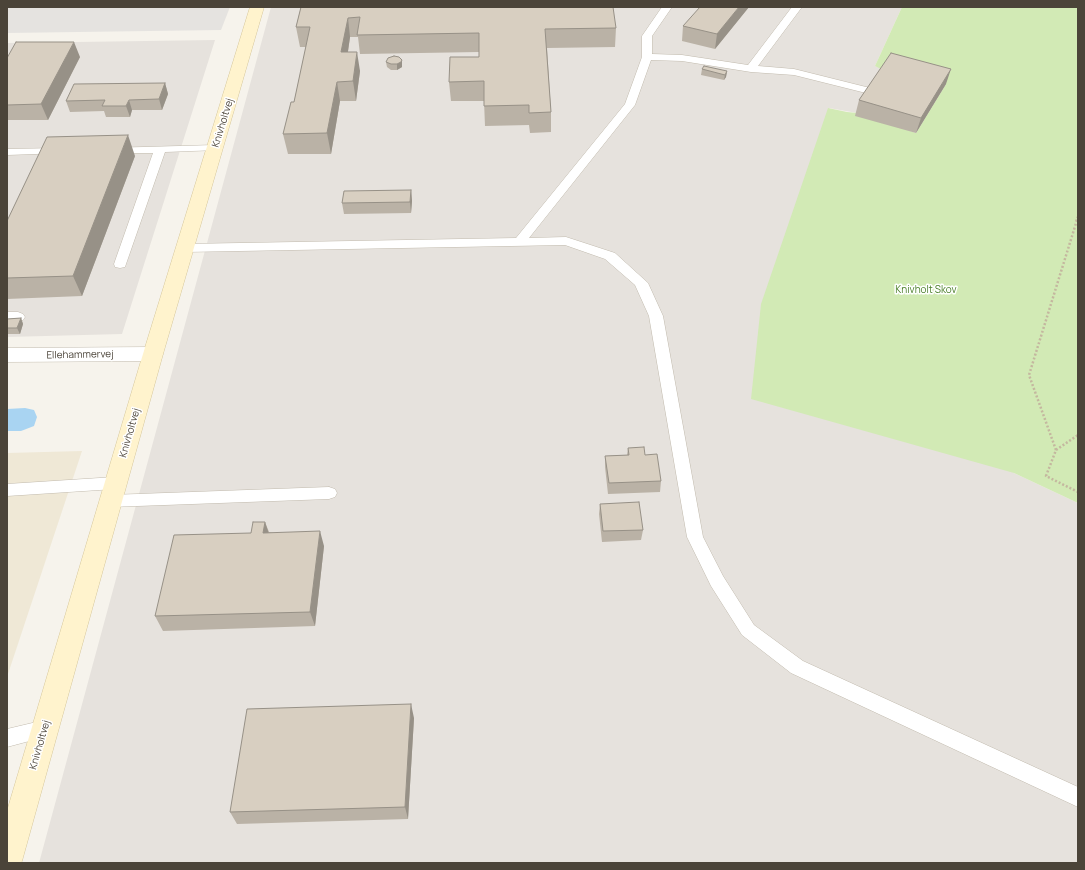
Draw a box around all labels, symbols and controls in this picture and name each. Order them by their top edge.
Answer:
street label: Knivholtvej [210,97,236,149]
park label: Knivholt Skov [895,284,957,296]
street label: Ellehammervej [46,348,114,362]
street label: Knivholtvej [117,407,143,459]
street label: Knivholtvej [27,719,53,771]

